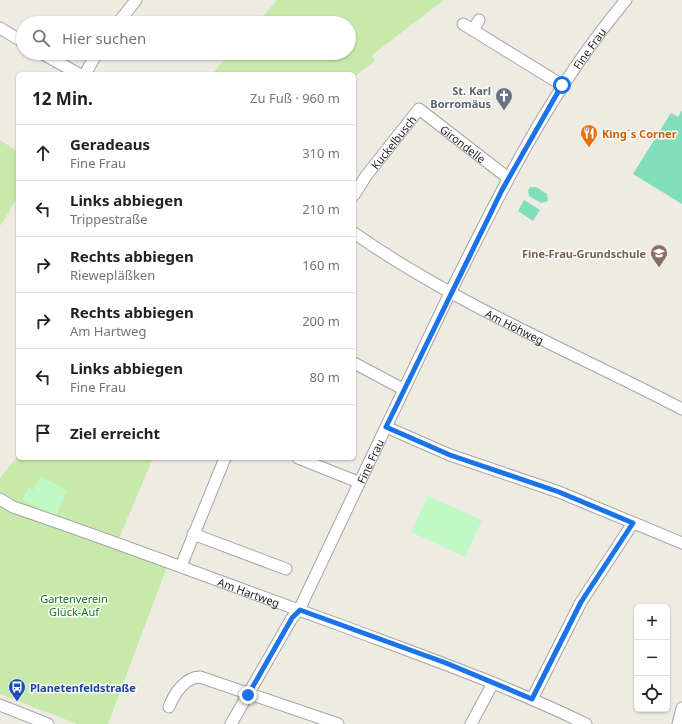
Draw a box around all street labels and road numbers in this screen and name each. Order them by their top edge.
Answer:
street label: Fine Frau [569,24,609,72]
street label: Kuckelbusch [367,112,419,172]
street label: Girondelle [438,121,489,166]
street label: Am Höhweg [483,305,547,347]
street label: Fine Frau [353,436,387,485]
street label: Am Hartweg [216,574,282,610]

